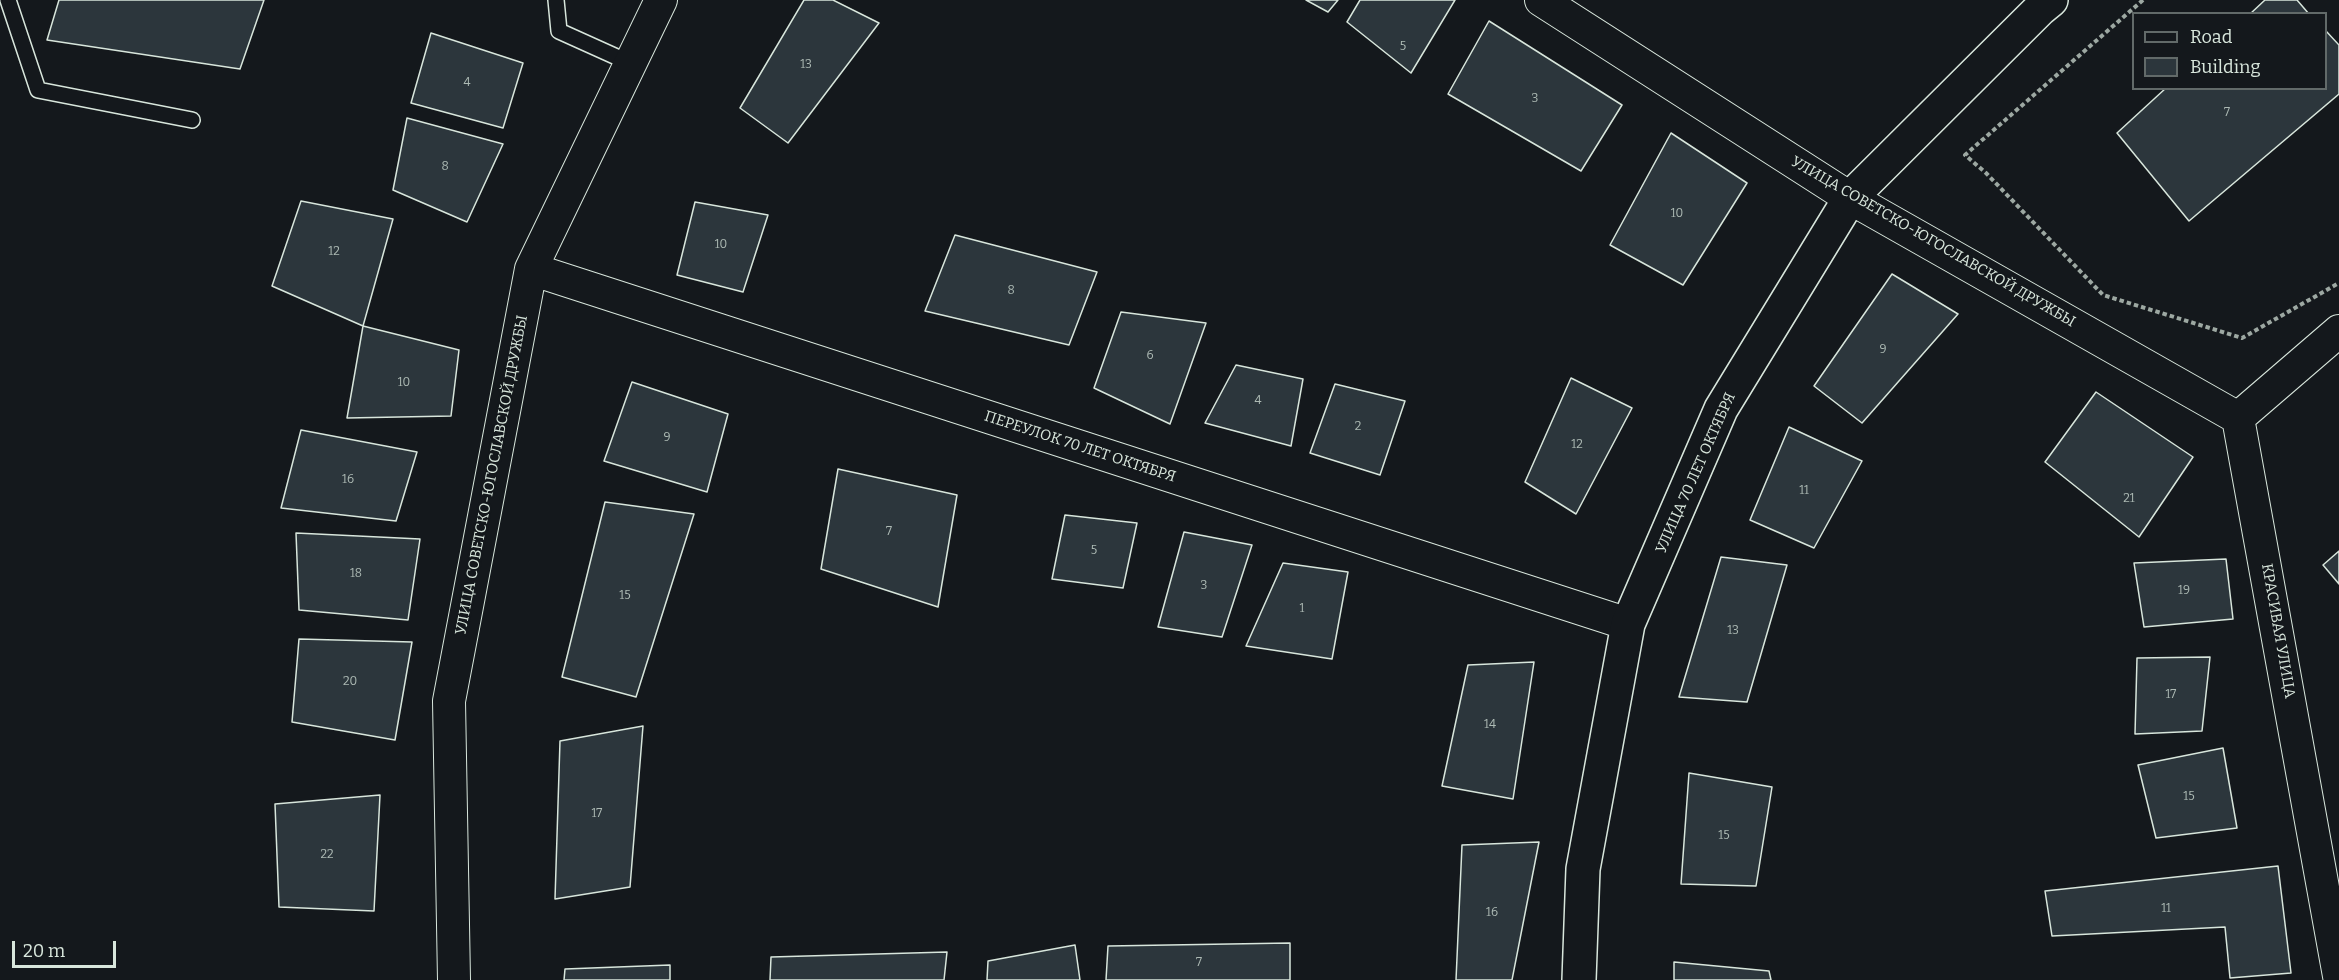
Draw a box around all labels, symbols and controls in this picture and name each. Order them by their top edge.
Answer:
legend [2132,12,2327,90]
text: Road [2190,26,2232,48]
house number: 5 [1400,40,1406,54]
text: Building [2190,56,2261,78]
house number: 13 [800,58,812,72]
house number: 4 [463,76,471,90]
house number: 3 [1532,92,1538,106]
house number: 7 [2224,106,2230,120]
street label: УЛИЦА СОВЕТСКО-ЮГОСЛАВСКОЙ ДРУЖБЫ [1788,153,2078,331]
house number: 8 [441,160,449,174]
house number: 10 [1671,207,1683,221]
house number: 10 [715,238,727,252]
house number: 12 [328,245,340,259]
house number: 8 [1007,284,1015,298]
street label: УЛИЦА СОВЕТСКО-ЮГОСЛАВСКОЙ ДРУЖБЫ [452,314,532,636]
house number: 9 [1879,343,1887,357]
house number: 6 [1146,349,1154,363]
house number: 10 [398,376,410,390]
street label: УЛИЦА 70 ЛЕТ ОКТЯБРЯ [1652,390,1740,556]
house number: 4 [1254,394,1262,408]
street label: ПЕРЕУЛОК 70 ЛЕТ ОКТЯБРЯ [982,408,1178,486]
house number: 2 [1355,420,1361,434]
house number: 9 [663,431,671,445]
house number: 12 [1571,438,1583,452]
house number: 16 [342,473,354,487]
house number: 11 [1799,484,1809,498]
house number: 21 [2123,492,2135,506]
house number: 7 [886,525,892,539]
house number: 5 [1091,544,1097,558]
street label: КРАСИВАЯ УЛИЦА [2257,562,2299,700]
house number: 18 [350,567,362,581]
house number: 3 [1201,579,1207,593]
house number: 19 [2178,584,2190,598]
house number: 15 [619,589,631,603]
house number: 1 [1300,602,1304,616]
house number: 13 [1727,624,1739,638]
house number: 20 [343,675,357,689]
house number: 17 [2166,688,2176,702]
house number: 14 [1484,718,1496,732]
house number: 15 [2183,790,2195,804]
house number: 17 [592,807,602,821]
house number: 15 [1718,829,1730,843]
house number: 22 [320,848,334,862]
house number: 11 [2161,902,2171,916]
house number: 16 [1486,906,1498,920]
scale bar [15,929,118,967]
text: 20 m [23,940,65,962]
house number: 7 [1196,956,1202,970]

